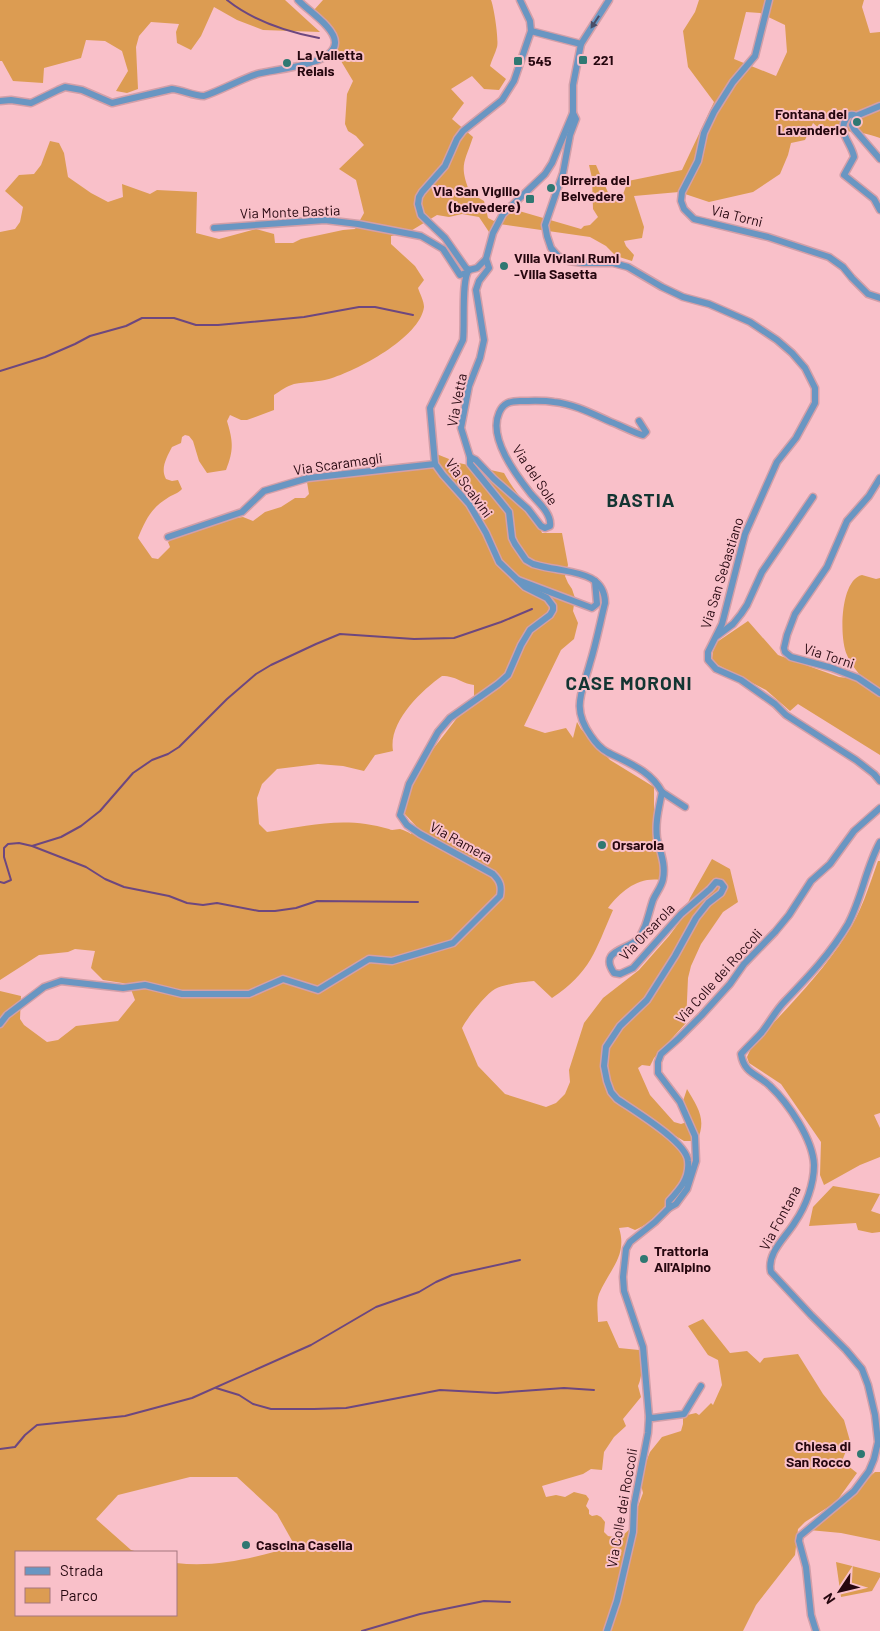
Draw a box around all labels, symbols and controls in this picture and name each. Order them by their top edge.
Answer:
one-way arrow [590,15,600,29]
place label: La Valletta Relais [297,46,363,79]
place label: 221 [593,51,614,68]
place label: 545 [528,52,552,69]
marker: 221 [577,54,589,66]
marker: 545 [512,55,524,67]
marker: La Valletta Relais [281,57,293,69]
place label: Fontana del Lavanderio [775,105,847,138]
marker: Fontana del Lavanderio [851,116,863,128]
place label: Birreria del Belvedere [561,171,630,204]
place label: Via San Vigilio (belvedere) [433,182,520,215]
marker: Birreria del Belvedere [545,182,557,194]
marker: Via San Vigilio (belvedere) [524,193,536,205]
street label: Via Monte Bastia [239,201,340,222]
street label: Via Torni [710,201,765,230]
place label: Villa Viviani Rumi -Villa Sasetta [514,249,619,282]
marker: Villa Viviani Rumi -Villa Sasetta [498,260,510,272]
street label: Via Vetta [443,372,470,428]
street label: Via del Sole [509,441,562,508]
street label: Via Scaramagli [292,449,383,478]
street label: Via Scalvini [442,455,497,521]
district label: BASTIA [607,488,676,511]
street label: Via San Sebastiano [697,515,747,631]
street label: Via Torni [802,639,857,672]
district label: CASE MORONI [566,671,692,694]
street label: Via Ramera [427,817,495,866]
place label: Orsarola [612,836,664,853]
marker: Orsarola [596,839,608,851]
street label: Via Orsarola [615,900,678,964]
street label: Via Colle dei Roccoli [672,925,765,1026]
street label: Via Fontana [755,1182,804,1253]
place label: Trattoria All'Alpino [654,1242,711,1275]
marker: Trattoria All'Alpino [638,1253,650,1265]
place label: Chiesa di San Rocco [786,1437,851,1470]
street label: Via Colle dei Roccoli [603,1447,640,1569]
marker: Chiesa di San Rocco [855,1448,867,1460]
place label: Cascina Casella [256,1536,353,1553]
marker: Cascina Casella [240,1539,252,1551]
legend [15,1551,178,1616]
text: Strada [60,1561,103,1579]
north arrow [815,1566,865,1616]
text: Parco [60,1586,98,1604]
text: N [819,1590,839,1607]

